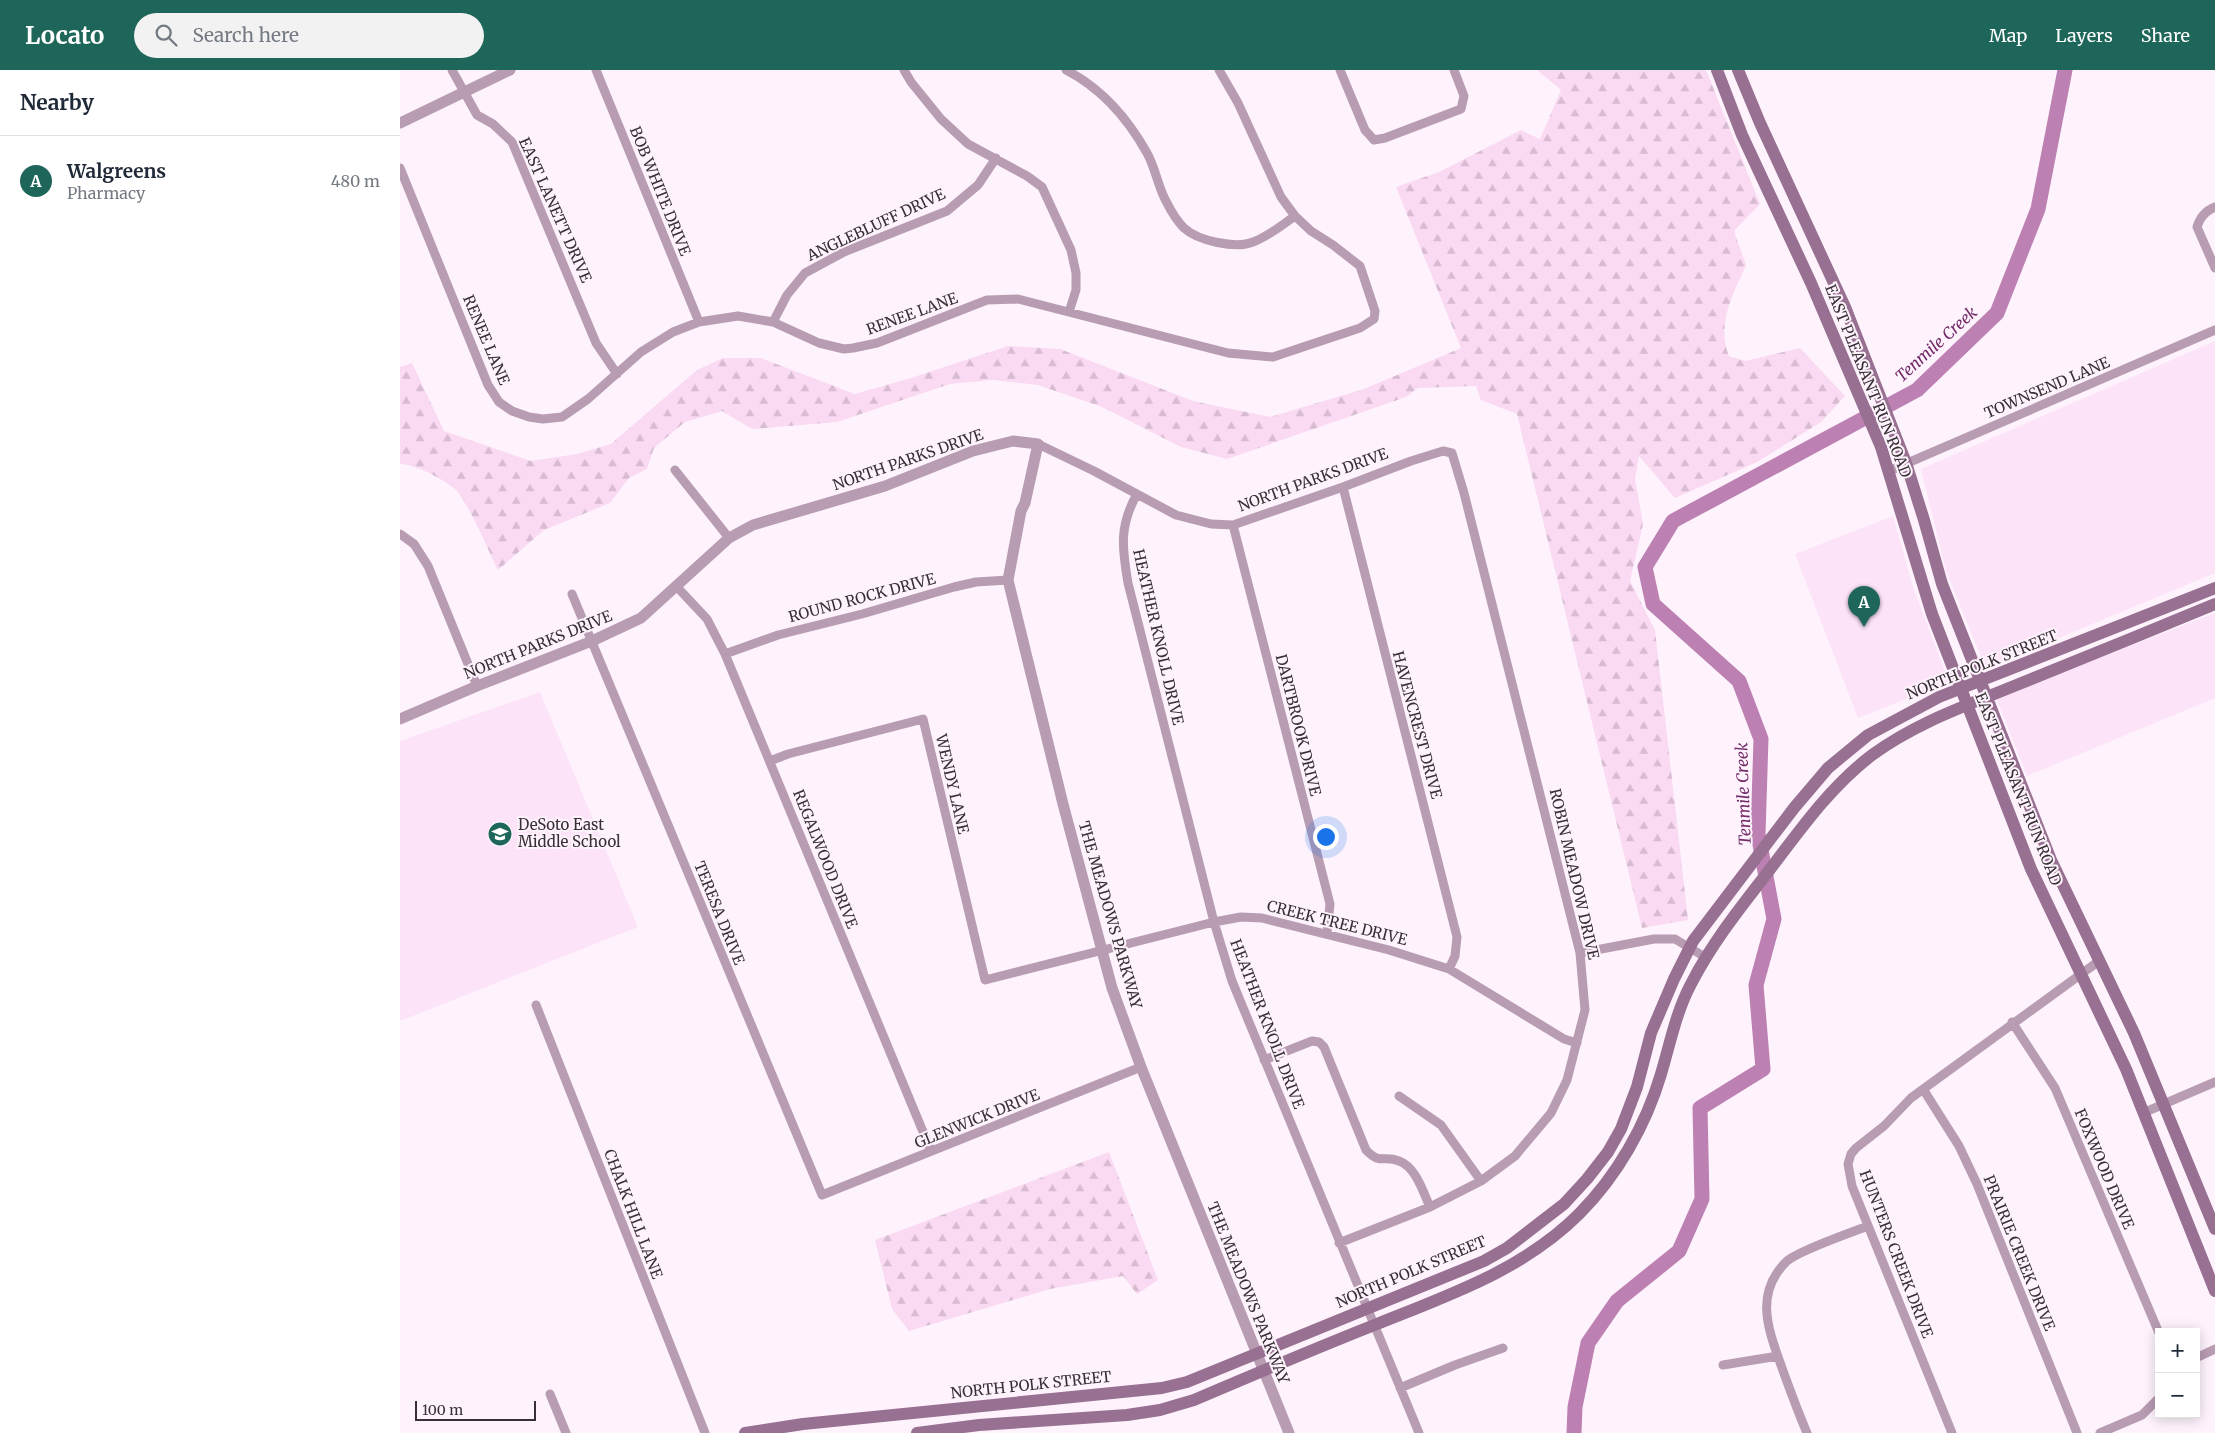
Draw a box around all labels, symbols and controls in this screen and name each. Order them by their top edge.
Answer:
search box [134,13,484,58]
text: Locato [25,20,104,51]
icon: search [152,21,180,49]
text: Search here [192,23,299,47]
text: Map [1989,24,2027,47]
text: Layers [2055,24,2113,47]
text: Share [2141,24,2190,47]
text: Nearby [20,89,94,116]
street label: BOB WHITE DRIVE [626,123,695,259]
street label: EAST LANETT DRIVE [515,134,596,286]
text: Walgreens [67,159,166,183]
text: A [30,171,42,191]
text: 480 m [331,171,380,191]
text: Pharmacy [67,183,145,203]
street label: ANGLEBLUFF DRIVE [803,184,948,265]
street label: EAST PLEASANT RUN ROAD [1821,281,1916,480]
street label: RENEE LANE [864,288,961,339]
street label: RENEE LANE [459,292,514,388]
water label: Tenmile Creek [1891,302,1981,386]
street label: TOWNSEND LANE [1981,352,2113,423]
street label: NORTH PARKS DRIVE [830,425,986,494]
street label: NORTH PARKS DRIVE [1235,443,1391,515]
street label: HEATHER KNOLL DRIVE [1129,547,1188,727]
street label: ROUND ROCK DRIVE [786,569,938,626]
pin: A [1848,586,1880,627]
street label: NORTH PARKS DRIVE [461,606,615,683]
street label: NORTH POLK STREET [1903,625,2061,704]
street label: HAVENCREST DRIVE [1389,649,1446,801]
street label: DARTBROOK DRIVE [1272,652,1325,798]
street label: EAST PLEASANT RUN ROAD [1971,689,2066,888]
street label: WENDY LANE [932,731,973,836]
water label: Tenmile Creek [1731,742,1755,846]
street label: REGALWOOD DRIVE [789,787,862,931]
street label: ROBIN MEADOW DRIVE [1546,787,1604,962]
place label: DeSoto East Middle School [518,815,621,851]
street label: THE MEADOWS PARKWAY [1075,819,1146,1011]
school or university icon: DeSoto East Middle School [487,821,513,847]
your location [1313,824,1339,850]
street label: TERESA DRIVE [690,858,749,968]
street label: CREEK TREE DRIVE [1265,896,1410,949]
street label: HEATHER KNOLL DRIVE [1226,936,1309,1112]
street label: GLENWICK DRIVE [912,1085,1043,1152]
street label: FOXWOOD DRIVE [2071,1106,2139,1232]
street label: CHALK HILL LANE [600,1146,667,1282]
street label: HUNTERS CREEK DRIVE [1856,1167,1937,1341]
street label: PRAIRIE CREEK DRIVE [1980,1172,2060,1334]
street label: THE MEADOWS PARKWAY [1203,1199,1294,1387]
street label: NORTH POLK STREET [1333,1231,1489,1312]
map controls [2155,1328,2200,1418]
button: + [2155,1328,2200,1373]
street label: NORTH POLK STREET [950,1367,1113,1402]
button: − [2155,1373,2200,1418]
scale bar [415,1398,536,1421]
text: 100 m [422,1401,463,1419]

